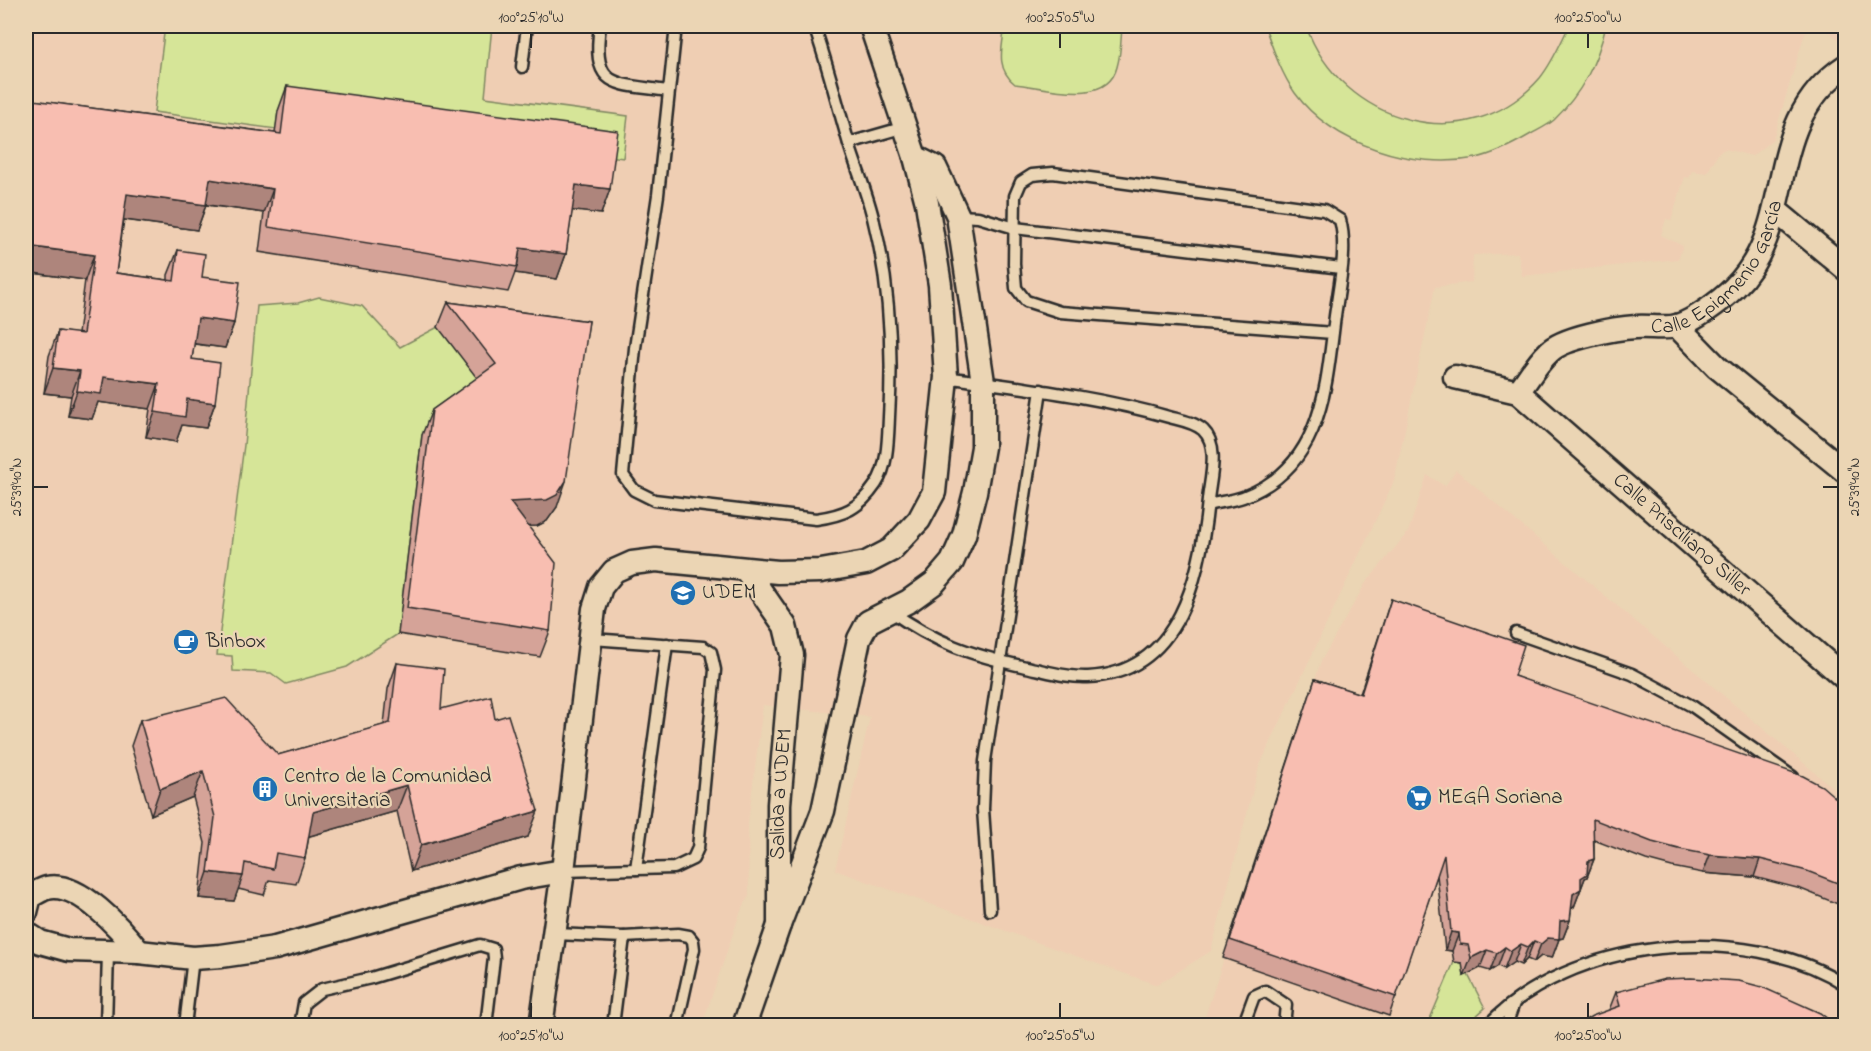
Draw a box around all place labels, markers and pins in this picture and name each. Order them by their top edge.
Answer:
school or university icon: UDEM [668,578,698,608]
place label: UDEM [702,578,756,608]
cafe icon: Binbox [171,627,201,657]
place label: Binbox [205,627,266,657]
place label: Centro de la Comunidad Universitaria [284,762,492,816]
building icon: Centro de la Comunidad Universitaria [250,774,280,804]
supermarket icon: MEGA Soriana [1404,783,1434,813]
place label: MEGA Soriana [1438,783,1563,813]

